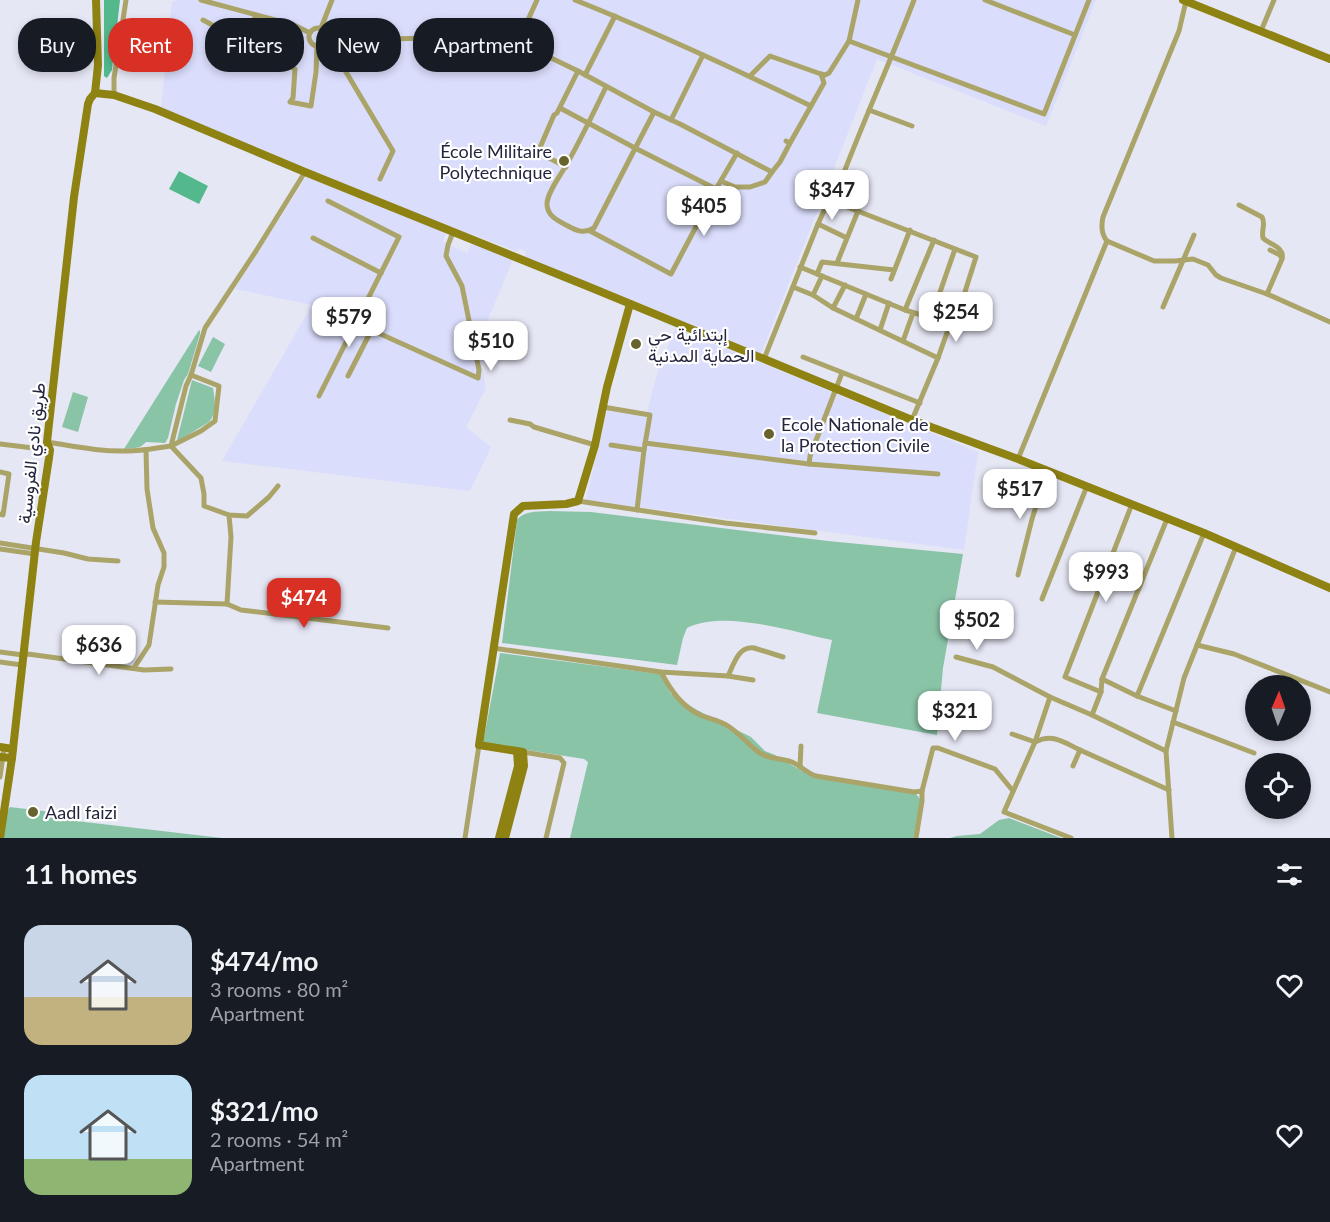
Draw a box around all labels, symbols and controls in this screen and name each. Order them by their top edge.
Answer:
chip: Buy [18,18,96,72]
chip: Rent [108,18,193,72]
chip: Filters [205,18,304,72]
chip: New [316,18,401,72]
chip: Apartment [413,18,554,72]
place label: École Militaire Polytechnique [439,140,552,183]
marker: École Militaire Polytechnique [557,154,571,168]
pin: $347 [796,170,868,221]
text: $347 [809,177,855,201]
pin: $405 [668,186,740,237]
text: $405 [681,193,727,217]
pin: $254 [920,292,992,343]
pin: $579 [313,297,385,348]
text: $254 [933,299,979,323]
text: $579 [326,304,372,328]
pin: $510 [455,321,527,372]
place label: إبتدائية حي الحماية المدنية [648,323,754,366]
text: $510 [468,328,514,352]
marker: إبتدائية حي الحماية المدنية [629,337,643,351]
street label: طريق نادي الفروسية [13,381,54,525]
place label: Ecole Nationale de la Protection Civile [781,413,930,456]
marker: Ecole Nationale de la Protection Civile [762,427,776,441]
pin: $517 [984,469,1056,520]
text: $517 [997,476,1043,500]
pin: $993 [1070,552,1142,603]
text: $993 [1083,559,1129,583]
pin: $474 [268,578,340,629]
text: $474 [281,585,327,609]
pin: $502 [941,600,1013,651]
text: $502 [954,607,1000,631]
pin: $636 [63,625,135,676]
text: $636 [76,632,122,656]
north arrow [1245,675,1311,741]
map controls [1245,675,1311,819]
pin: $321 [919,691,991,742]
text: $321 [932,698,978,722]
button: locate [1245,753,1311,819]
place label: Aadl faizi [45,801,117,823]
marker: Aadl faizi [26,805,40,819]
text: 11 homes [24,858,137,890]
icon: filters [1273,858,1306,891]
text: $474/mo [210,945,318,977]
icon: home [72,949,144,1021]
icon: heart [1273,969,1306,1002]
text: 3 rooms · 80 m² [210,977,348,1001]
text: Apartment [210,1001,304,1025]
text: $321/mo [210,1095,318,1127]
icon: home [72,1099,144,1171]
icon: heart [1273,1119,1306,1152]
text: 2 rooms · 54 m² [210,1127,348,1151]
text: Apartment [210,1151,304,1175]

